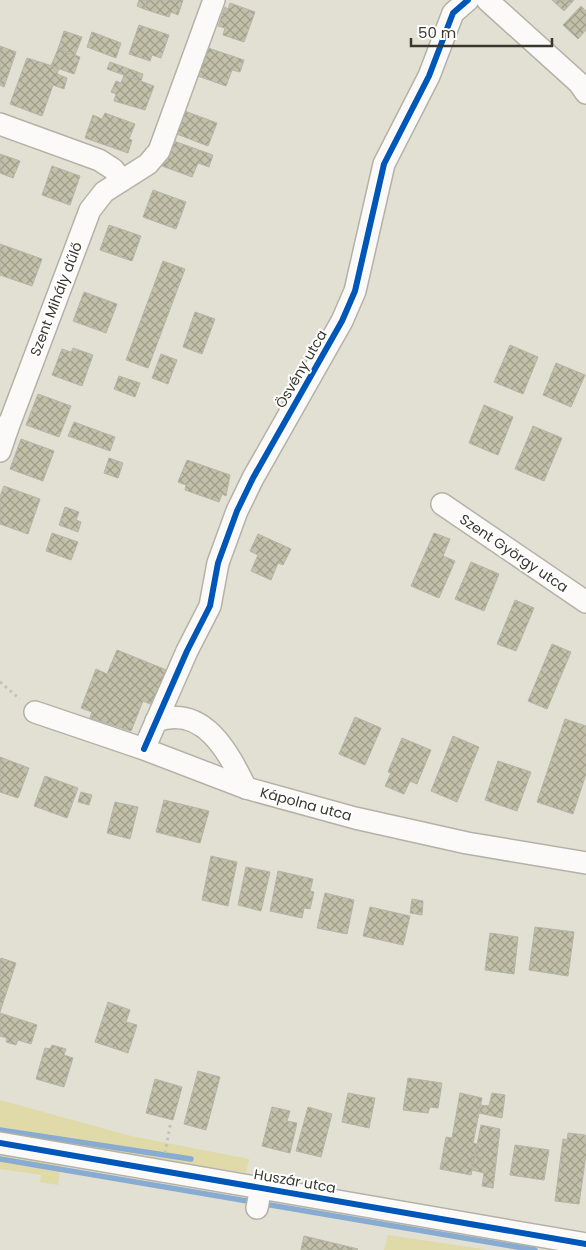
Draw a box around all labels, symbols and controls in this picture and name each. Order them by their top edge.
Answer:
scale bar [411,15,552,47]
text: 50 m [418,22,456,43]
street label: Szent Mihály dűlő [25,239,87,359]
street label: Ösvény utca [270,326,332,412]
street label: Szent György utca [456,509,572,597]
street label: Kápolna utca [258,782,354,826]
street label: Huszár utca [253,1164,337,1198]

